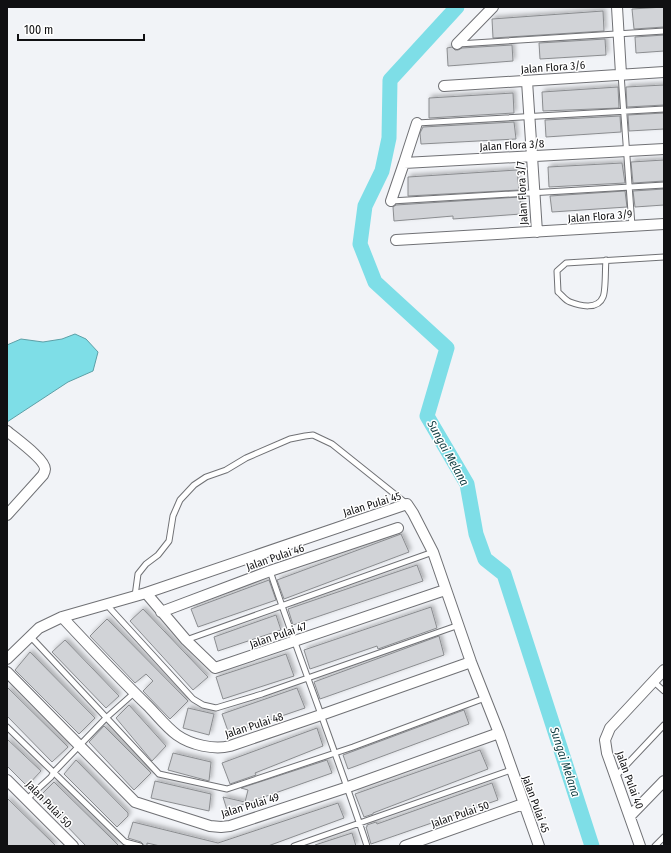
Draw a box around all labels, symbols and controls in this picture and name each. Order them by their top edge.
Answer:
scale bar [18,16,144,42]
text: 100 m [24,23,53,37]
street label: Jalan Flora 3/6 [520,59,586,76]
street label: Jalan Flora 3/8 [479,137,545,154]
street label: Jalan Flora 3/7 [514,160,531,225]
street label: Jalan Flora 3/9 [567,208,633,225]
water label: Sungai Melana [424,417,472,488]
street label: Jalan Pulai 45 [342,489,403,519]
street label: Jalan Pulai 46 [244,541,306,573]
street label: Jalan Pulai 47 [248,619,309,651]
street label: Jalan Pulai 48 [223,710,285,741]
water label: Sungai Melana [547,724,583,799]
street label: Jalan Pulai 40 [613,749,646,811]
street label: Jalan Pulai 45 [519,774,552,835]
street label: Jalan Pulai 50 [23,778,75,831]
street label: Jalan Pulai 49 [219,790,281,820]
street label: Jalan Pulai 50 [429,798,491,830]

